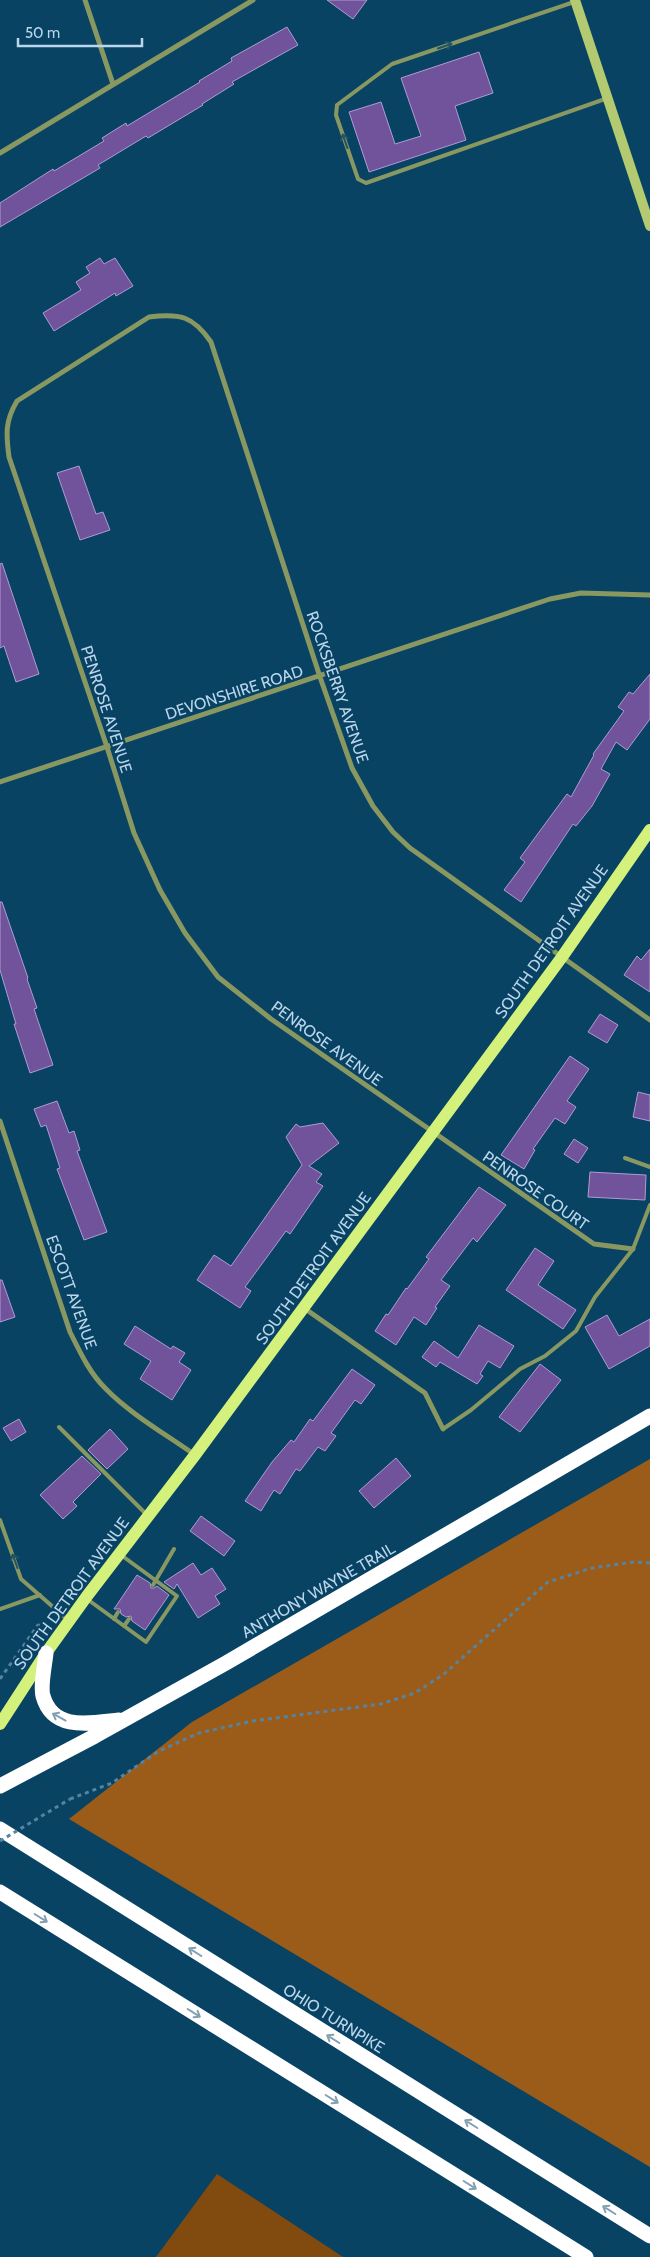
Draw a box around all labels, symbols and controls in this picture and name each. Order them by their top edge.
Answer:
scale bar [18,15,141,47]
text: 50 m [25,24,60,42]
one-way arrow [437,41,453,50]
one-way arrow [340,134,349,150]
street label: ROCKSBERRY AVENUE [303,609,373,766]
street label: PENROSE AVENUE [77,643,136,775]
street label: DEVONSHIRE ROAD [163,661,305,724]
street label: SOUTH DETROIT AVENUE [491,861,612,1022]
street label: PENROSE AVENUE [268,997,386,1090]
street label: PENROSE COURT [479,1147,593,1234]
street label: SOUTH DETROIT AVENUE [252,1188,375,1348]
street label: ESCOTT AVENUE [42,1233,101,1352]
street label: SOUTH DETROIT AVENUE [10,1513,133,1673]
street label: ANTHONY WAYNE TRAIL [238,1539,398,1642]
one-way arrow [10,1554,19,1569]
one-way arrow [53,1711,67,1721]
one-way arrow [34,1913,48,1923]
one-way arrow [189,1946,203,1956]
street label: OHIO TURNPIKE [280,1980,388,2057]
one-way arrow [187,2009,201,2019]
one-way arrow [326,2033,340,2043]
one-way arrow [325,2094,339,2104]
one-way arrow [464,2119,478,2129]
one-way arrow [463,2180,477,2190]
one-way arrow [602,2205,616,2215]

